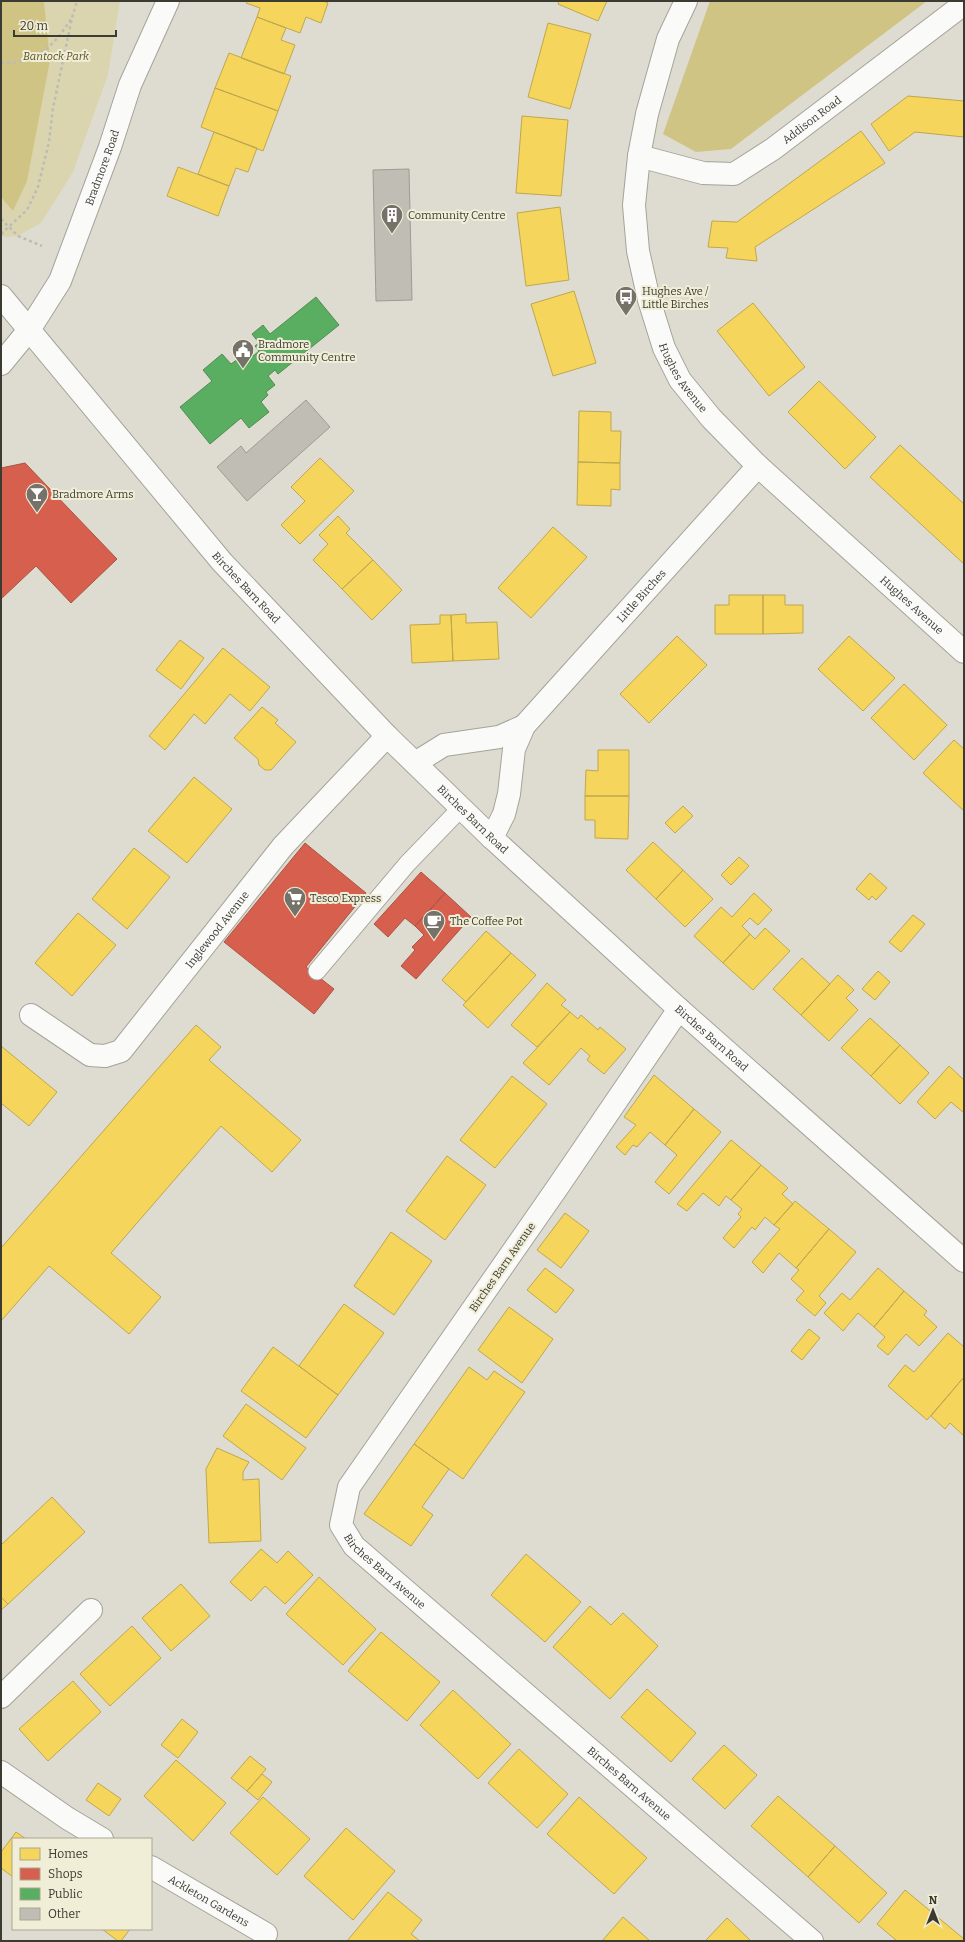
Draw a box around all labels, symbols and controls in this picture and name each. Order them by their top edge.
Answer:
scale bar [14,12,116,38]
text: 20 m [20,19,49,33]
park label: Bantock Park [23,50,90,63]
street label: Addison Road [780,93,844,147]
street label: Bradmore Road [83,128,122,207]
building icon: Community Centre [379,202,405,235]
place label: Community Centre [408,209,505,222]
bus stop icon: Hughes Ave / Little Birches [613,284,639,317]
place label: Hughes Ave / Little Birches [642,285,709,311]
public building icon: Bradmore Community Centre [230,337,256,370]
place label: Bradmore Community Centre [258,338,355,364]
street label: Hughes Avenue [656,341,710,415]
bar icon: Bradmore Arms [24,481,50,514]
place label: Bradmore Arms [52,488,134,501]
street label: Birches Barn Road [209,549,283,626]
street label: Little Birches [614,567,669,625]
street label: Hughes Avenue [877,573,946,637]
street label: Birches Barn Road [434,782,511,857]
supermarket icon: Tesco Express [282,885,308,918]
street label: Inglewood Avenue [183,889,252,971]
place label: Tesco Express [310,892,381,905]
cafe icon: The Coffee Pot [421,908,447,941]
place label: The Coffee Pot [450,915,523,928]
street label: Birches Barn Road [672,1003,751,1074]
street label: Birches Barn Avenue [467,1220,538,1314]
street label: Birches Barn Avenue [341,1531,428,1612]
street label: Birches Barn Avenue [585,1744,673,1823]
legend [12,1838,152,1930]
text: Homes [48,1847,88,1861]
text: Shops [48,1867,83,1881]
street label: Ackleton Gardens [166,1873,251,1930]
text: Public [48,1887,83,1901]
north arrow [913,1890,953,1930]
text: N [929,1894,938,1907]
text: Other [48,1907,81,1921]

